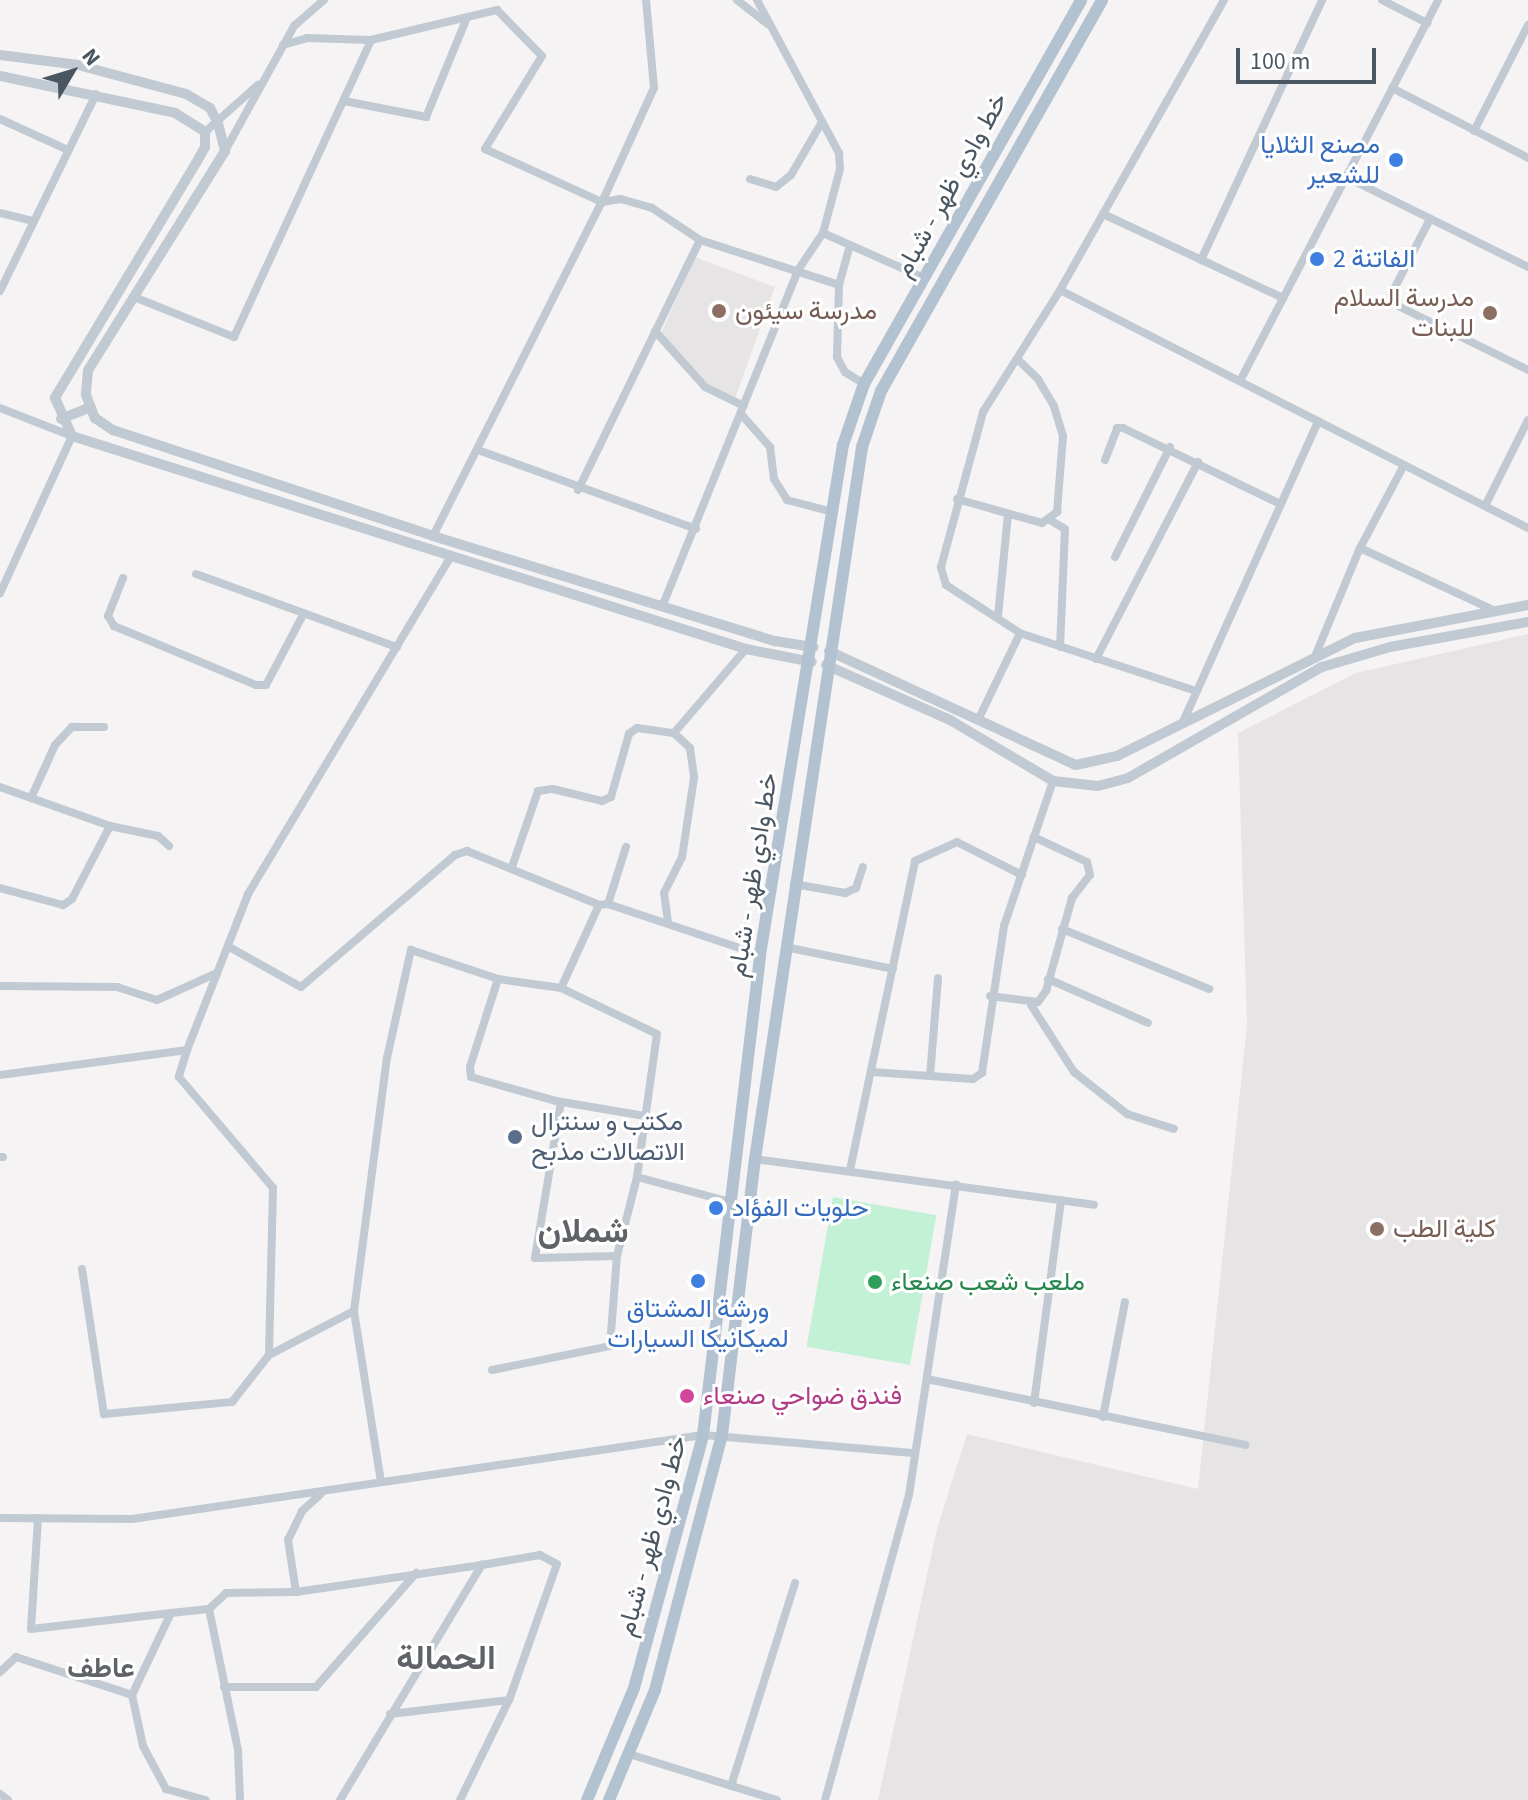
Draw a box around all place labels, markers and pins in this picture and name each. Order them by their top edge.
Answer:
place label: مصنع الثلايا للشعير [1260,129,1380,190]
marker: مصنع الثلايا للشعير [1387,151,1405,169]
place label: الفاتنة 2 [1333,243,1415,275]
marker: الفاتنة 2 [1308,250,1326,268]
place label: مدرسة السلام للبنات [1334,282,1474,344]
place label: مدرسة سيئون [735,295,877,327]
marker: مدرسة سيئون [710,302,728,320]
marker: مدرسة السلام للبنات [1481,304,1499,322]
place label: مكتب و سنترال الاتصالات مذبح [531,1106,685,1168]
marker: مكتب و سنترال الاتصالات مذبح [506,1128,524,1146]
place label: حلويات الفؤاد [732,1192,869,1224]
marker: حلويات الفؤاد [707,1199,725,1217]
place label: كلية الطب [1393,1213,1496,1245]
marker: كلية الطب [1368,1220,1386,1238]
place label: ملعب شعب صنعاء [891,1266,1085,1298]
marker: ورشة المشتاق لميكانيكا السيارات [689,1272,707,1290]
marker: ملعب شعب صنعاء [866,1273,884,1291]
place label: ورشة المشتاق لميكانيكا السيارات [607,1293,789,1354]
place label: فندق ضواحي صنعاء [703,1380,902,1412]
marker: فندق ضواحي صنعاء [678,1387,696,1405]

